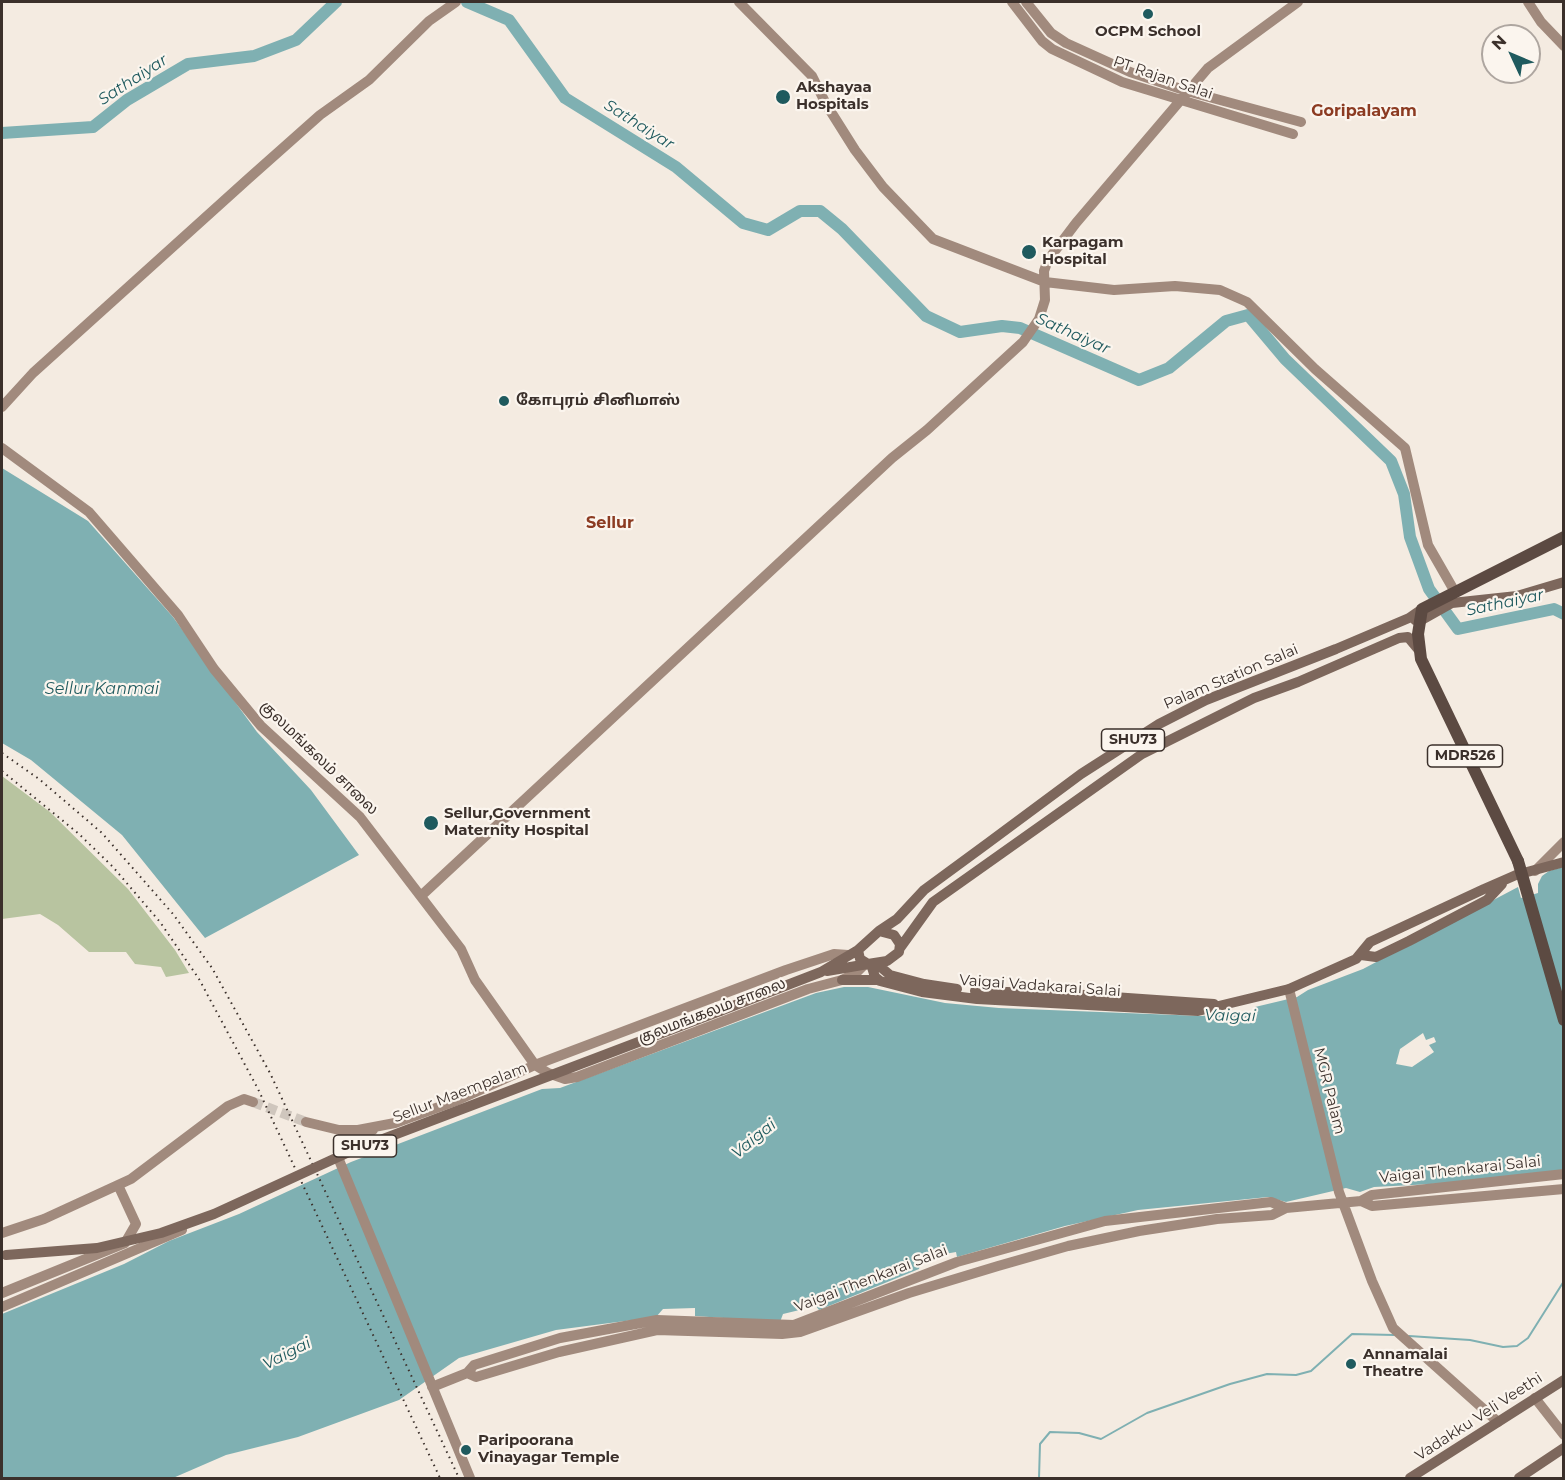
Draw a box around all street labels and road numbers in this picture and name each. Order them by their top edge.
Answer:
street label: PT Rajan Salai [1111,52,1215,104]
street label: Palam Station Salai [1161,640,1301,714]
street label: குலமங்கலம் சாலை [256,697,382,819]
road number: SHU73 [1102,729,1164,751]
road number: MDR526 [1428,745,1502,767]
street label: Vaigai Vadakarai Salai [959,971,1121,1001]
street label: குலமங்கலம் சாலை [636,975,788,1047]
street label: MGR Palam [1310,1046,1348,1136]
street label: Sellur Maempalam [390,1059,530,1127]
road number: SHU73 [334,1135,397,1157]
street label: Vaigai Thenkarai Salai [1378,1153,1542,1187]
street label: Vaigai Thenkarai Salai [792,1241,950,1317]
street label: Vadakku Veli Veethi [1412,1369,1546,1465]

